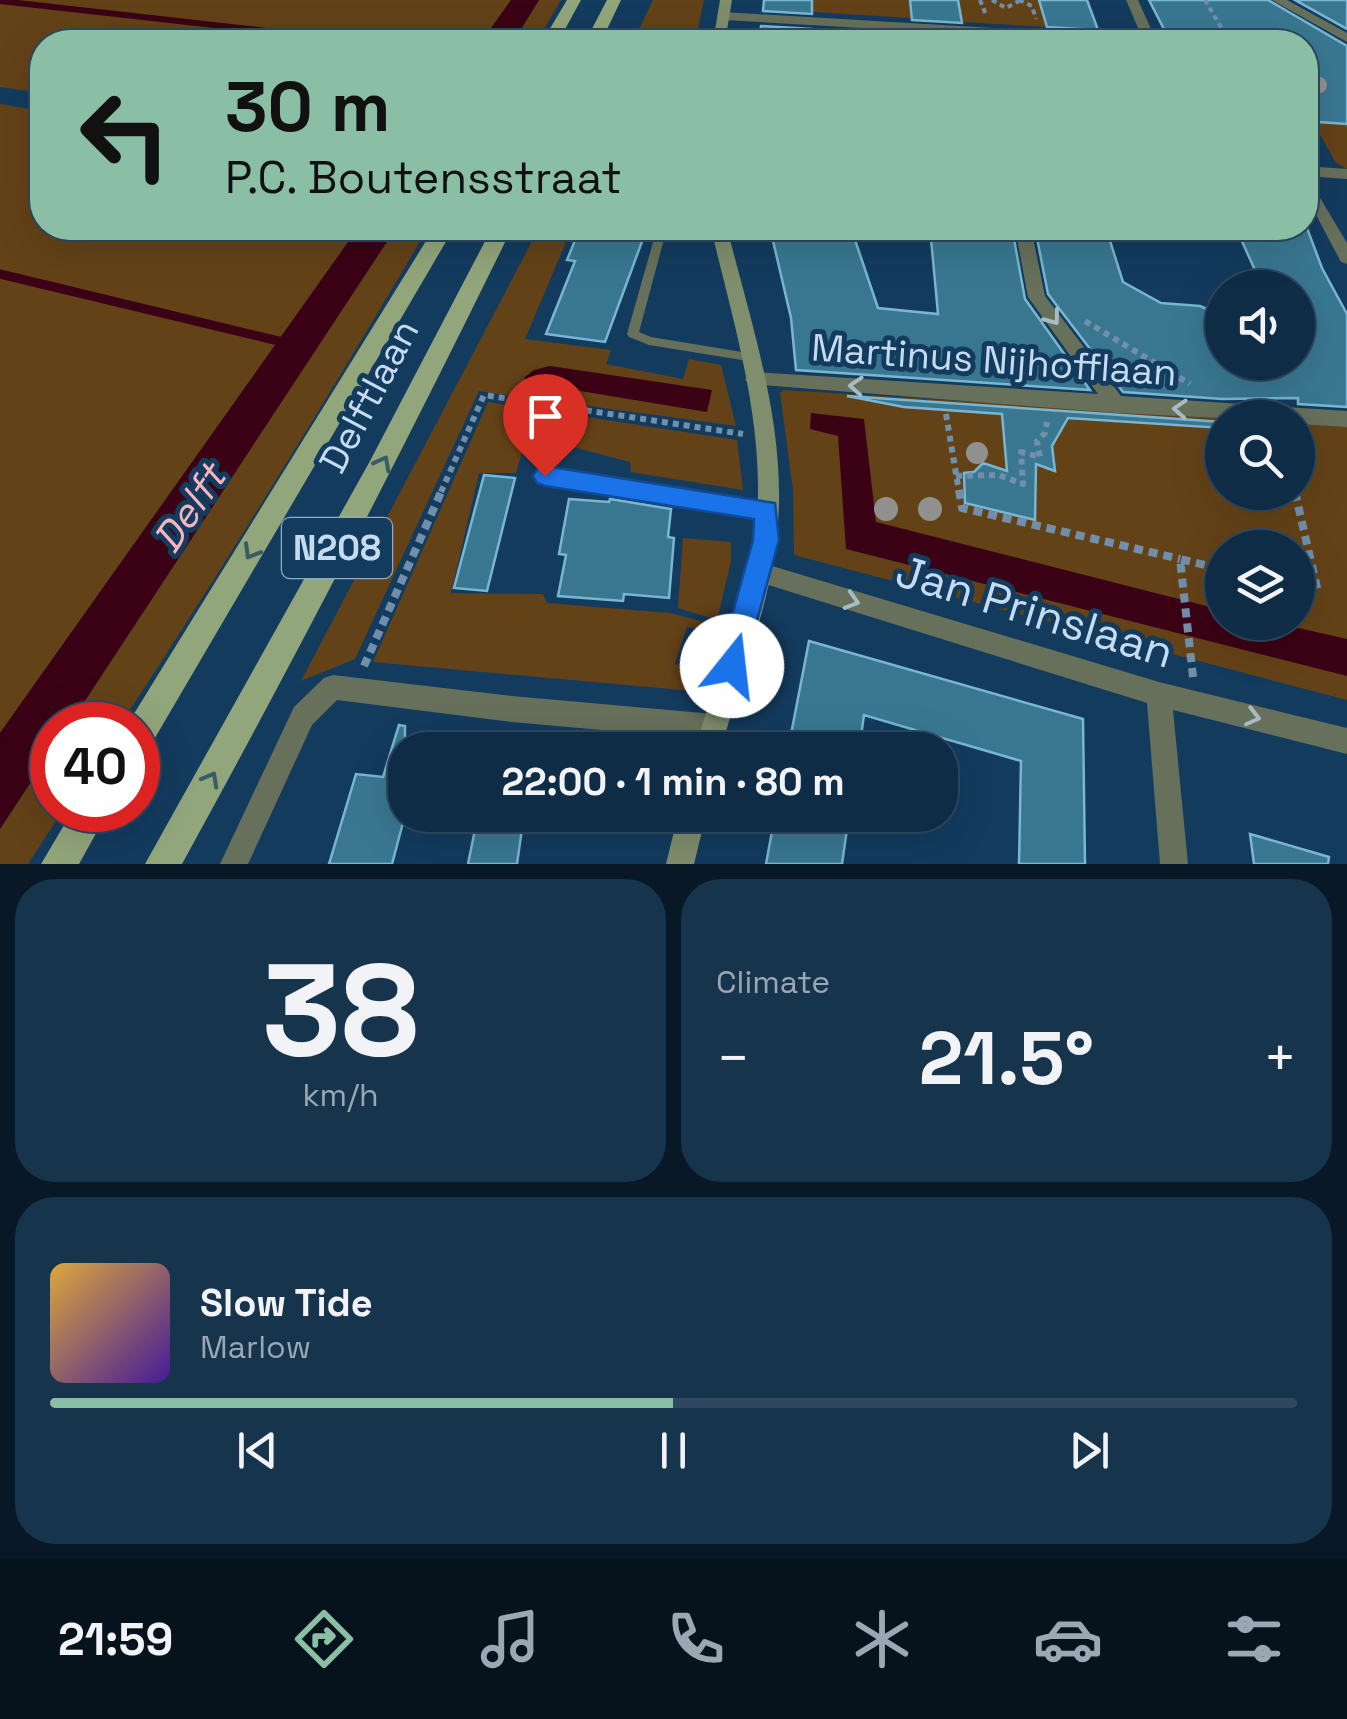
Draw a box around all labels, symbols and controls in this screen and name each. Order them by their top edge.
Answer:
text: 30 m [225,62,390,151]
icon: left [60,70,190,200]
text: P.C. Boutensstraat [225,149,622,206]
map controls [1205,270,1315,640]
button: sound [1205,270,1315,380]
one-way arrow [1041,307,1058,325]
street label: Delftlaan [309,311,429,481]
street label: Martinus Nijhofflaan [810,323,1178,397]
pin [503,374,588,477]
one-way arrow [847,376,863,397]
icon: arrive [518,389,573,444]
one-way arrow [1171,399,1187,420]
button: search [1205,400,1315,510]
water label: Delft [142,451,239,562]
one-way arrow [370,455,390,473]
road number: N208 [282,518,392,578]
button: layers [1205,530,1315,640]
one-way arrow [244,541,263,559]
street label: Jan Prinslaan [889,542,1181,681]
one-way arrow [843,589,860,610]
position arrow [680,614,784,718]
speed limit sign: 40 [30,702,160,832]
one-way arrow [1244,705,1261,726]
text: 22:00 · 1 min · 80 m [501,758,845,806]
one-way arrow [198,772,218,790]
text: 38 [262,927,419,1093]
text: Climate [716,962,830,1002]
text: 21.5° [919,1010,1094,1106]
text: − [716,1023,750,1093]
text: + [1263,1023,1297,1093]
text: km/h [302,1075,379,1115]
text: Slow Tide [200,1279,373,1327]
text: Marlow [200,1327,311,1367]
icon: previous [230,1423,285,1478]
icon: pause [646,1423,701,1478]
icon: next [1062,1423,1117,1478]
icon: directions [289,1604,359,1674]
icon: music [475,1604,545,1674]
icon: phone [661,1604,731,1674]
icon: climate [847,1604,917,1674]
icon: car [1033,1604,1103,1674]
icon: filters [1219,1604,1289,1674]
text: 21:59 [58,1611,173,1668]

